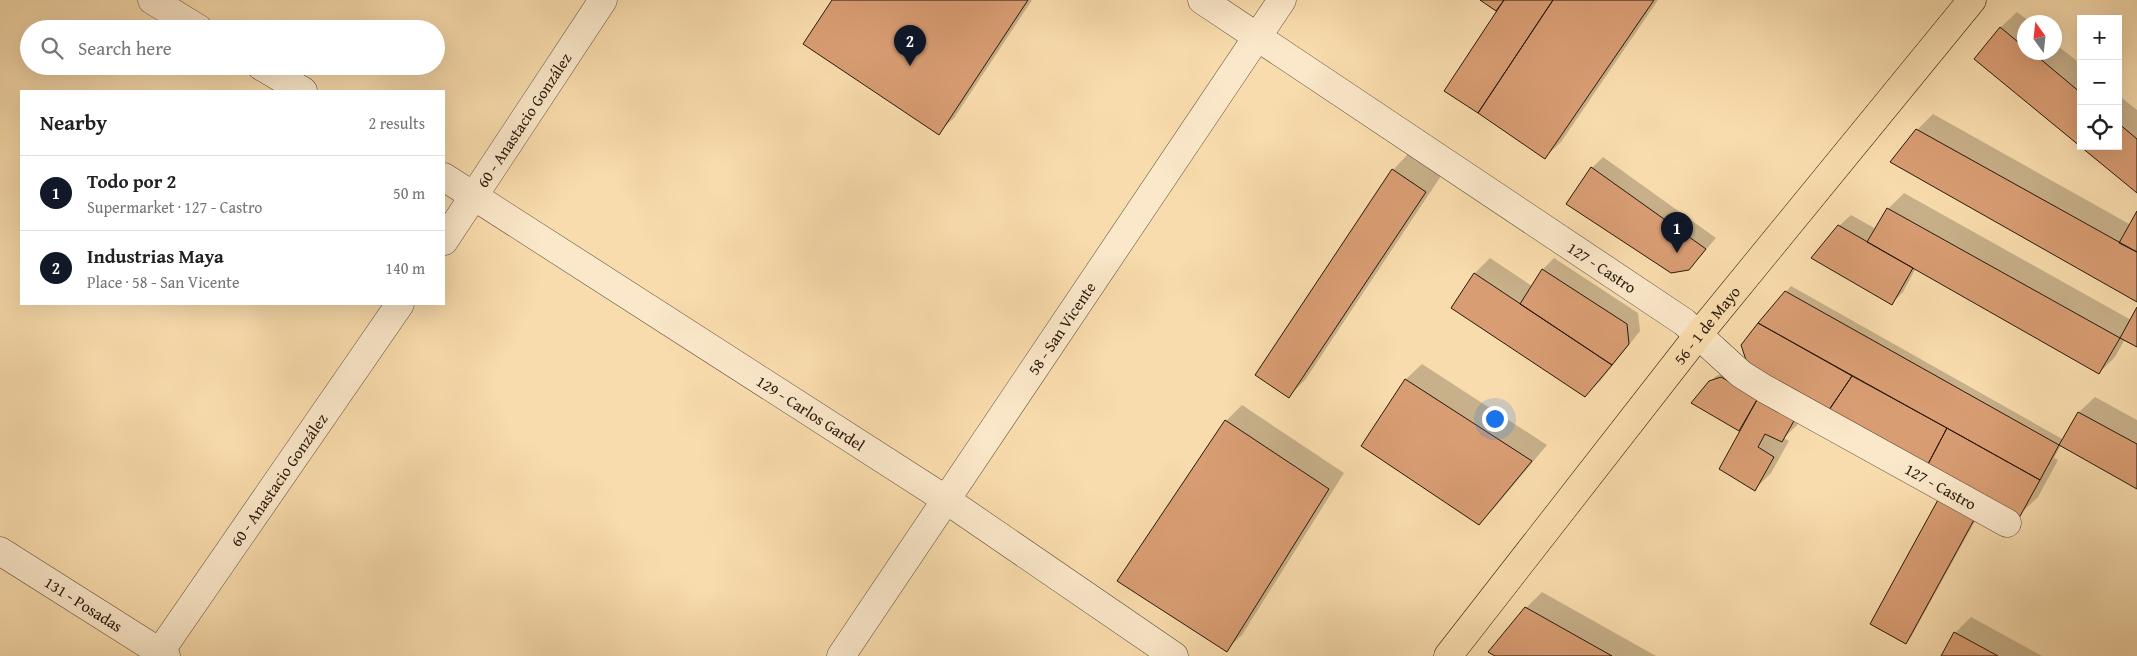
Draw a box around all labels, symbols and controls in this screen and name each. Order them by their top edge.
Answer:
north arrow [2017,15,2062,60]
map controls [2077,15,2122,150]
button: + [2077,15,2122,60]
search box [20,20,445,75]
pin: 2 [894,25,926,66]
icon: search [38,34,66,62]
text: Search here [78,34,172,62]
street label: 60 - Anastacio González [471,48,577,192]
button: − [2077,60,2122,105]
button: locate [2077,105,2122,150]
text: Nearby [40,107,107,138]
text: 2 results [368,111,425,135]
text: Todo por 2 [87,167,176,195]
text: 1 [52,181,60,205]
text: 50 m [393,181,425,205]
text: Supermarket · 127 - Castro [87,195,263,219]
pin: 1 [1661,212,1693,253]
street label: 127 - Castro [1563,235,1641,299]
text: Industrias Maya [87,242,224,270]
text: 2 [52,256,60,280]
text: 140 m [385,256,425,280]
text: Place · 58 - San Vicente [87,270,240,294]
street label: 58 - San Vicente [1021,277,1101,380]
street label: 56 - 1 de Mayo [1667,280,1746,370]
street label: 129 - Carlos Gardel [752,369,870,457]
your location [1482,406,1508,432]
street label: 60 - Anastacio González [224,408,333,551]
street label: 127 - Castro [1901,457,1981,516]
street label: 131 - Posadas [40,570,128,638]

